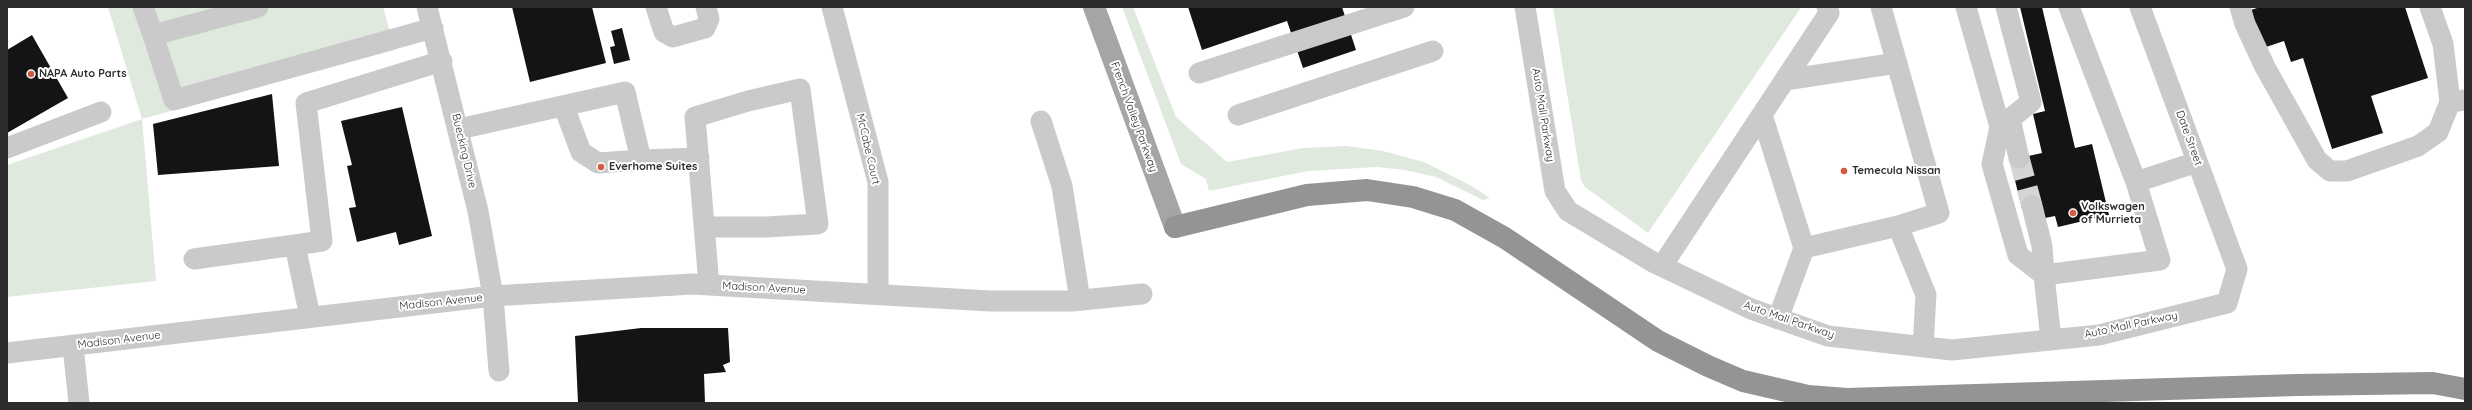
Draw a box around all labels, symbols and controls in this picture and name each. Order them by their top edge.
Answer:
street label: French Valley Parkway [1108,60,1160,174]
place label: NAPA Auto Parts [39,67,126,81]
street label: Auto Mall Parkway [1529,67,1557,163]
marker: NAPA Auto Parts [26,69,36,79]
street label: Date Street [2173,109,2205,167]
street label: Buecking Drive [449,112,479,190]
street label: McCabe Court [853,112,883,186]
place label: Everhome Suites [609,160,697,174]
marker: Everhome Suites [596,162,606,172]
place label: Temecula Nissan [1852,164,1941,178]
marker: Temecula Nissan [1839,166,1849,176]
place label: Volkswagen of Murrieta [2081,200,2145,226]
marker: Volkswagen of Murrieta [2068,208,2078,218]
street label: Madison Avenue [722,279,806,297]
street label: Madison Avenue [399,291,483,313]
street label: Auto Mall Parkway [1742,298,1836,342]
street label: Auto Mall Parkway [2083,309,2179,341]
street label: Madison Avenue [77,328,161,352]

